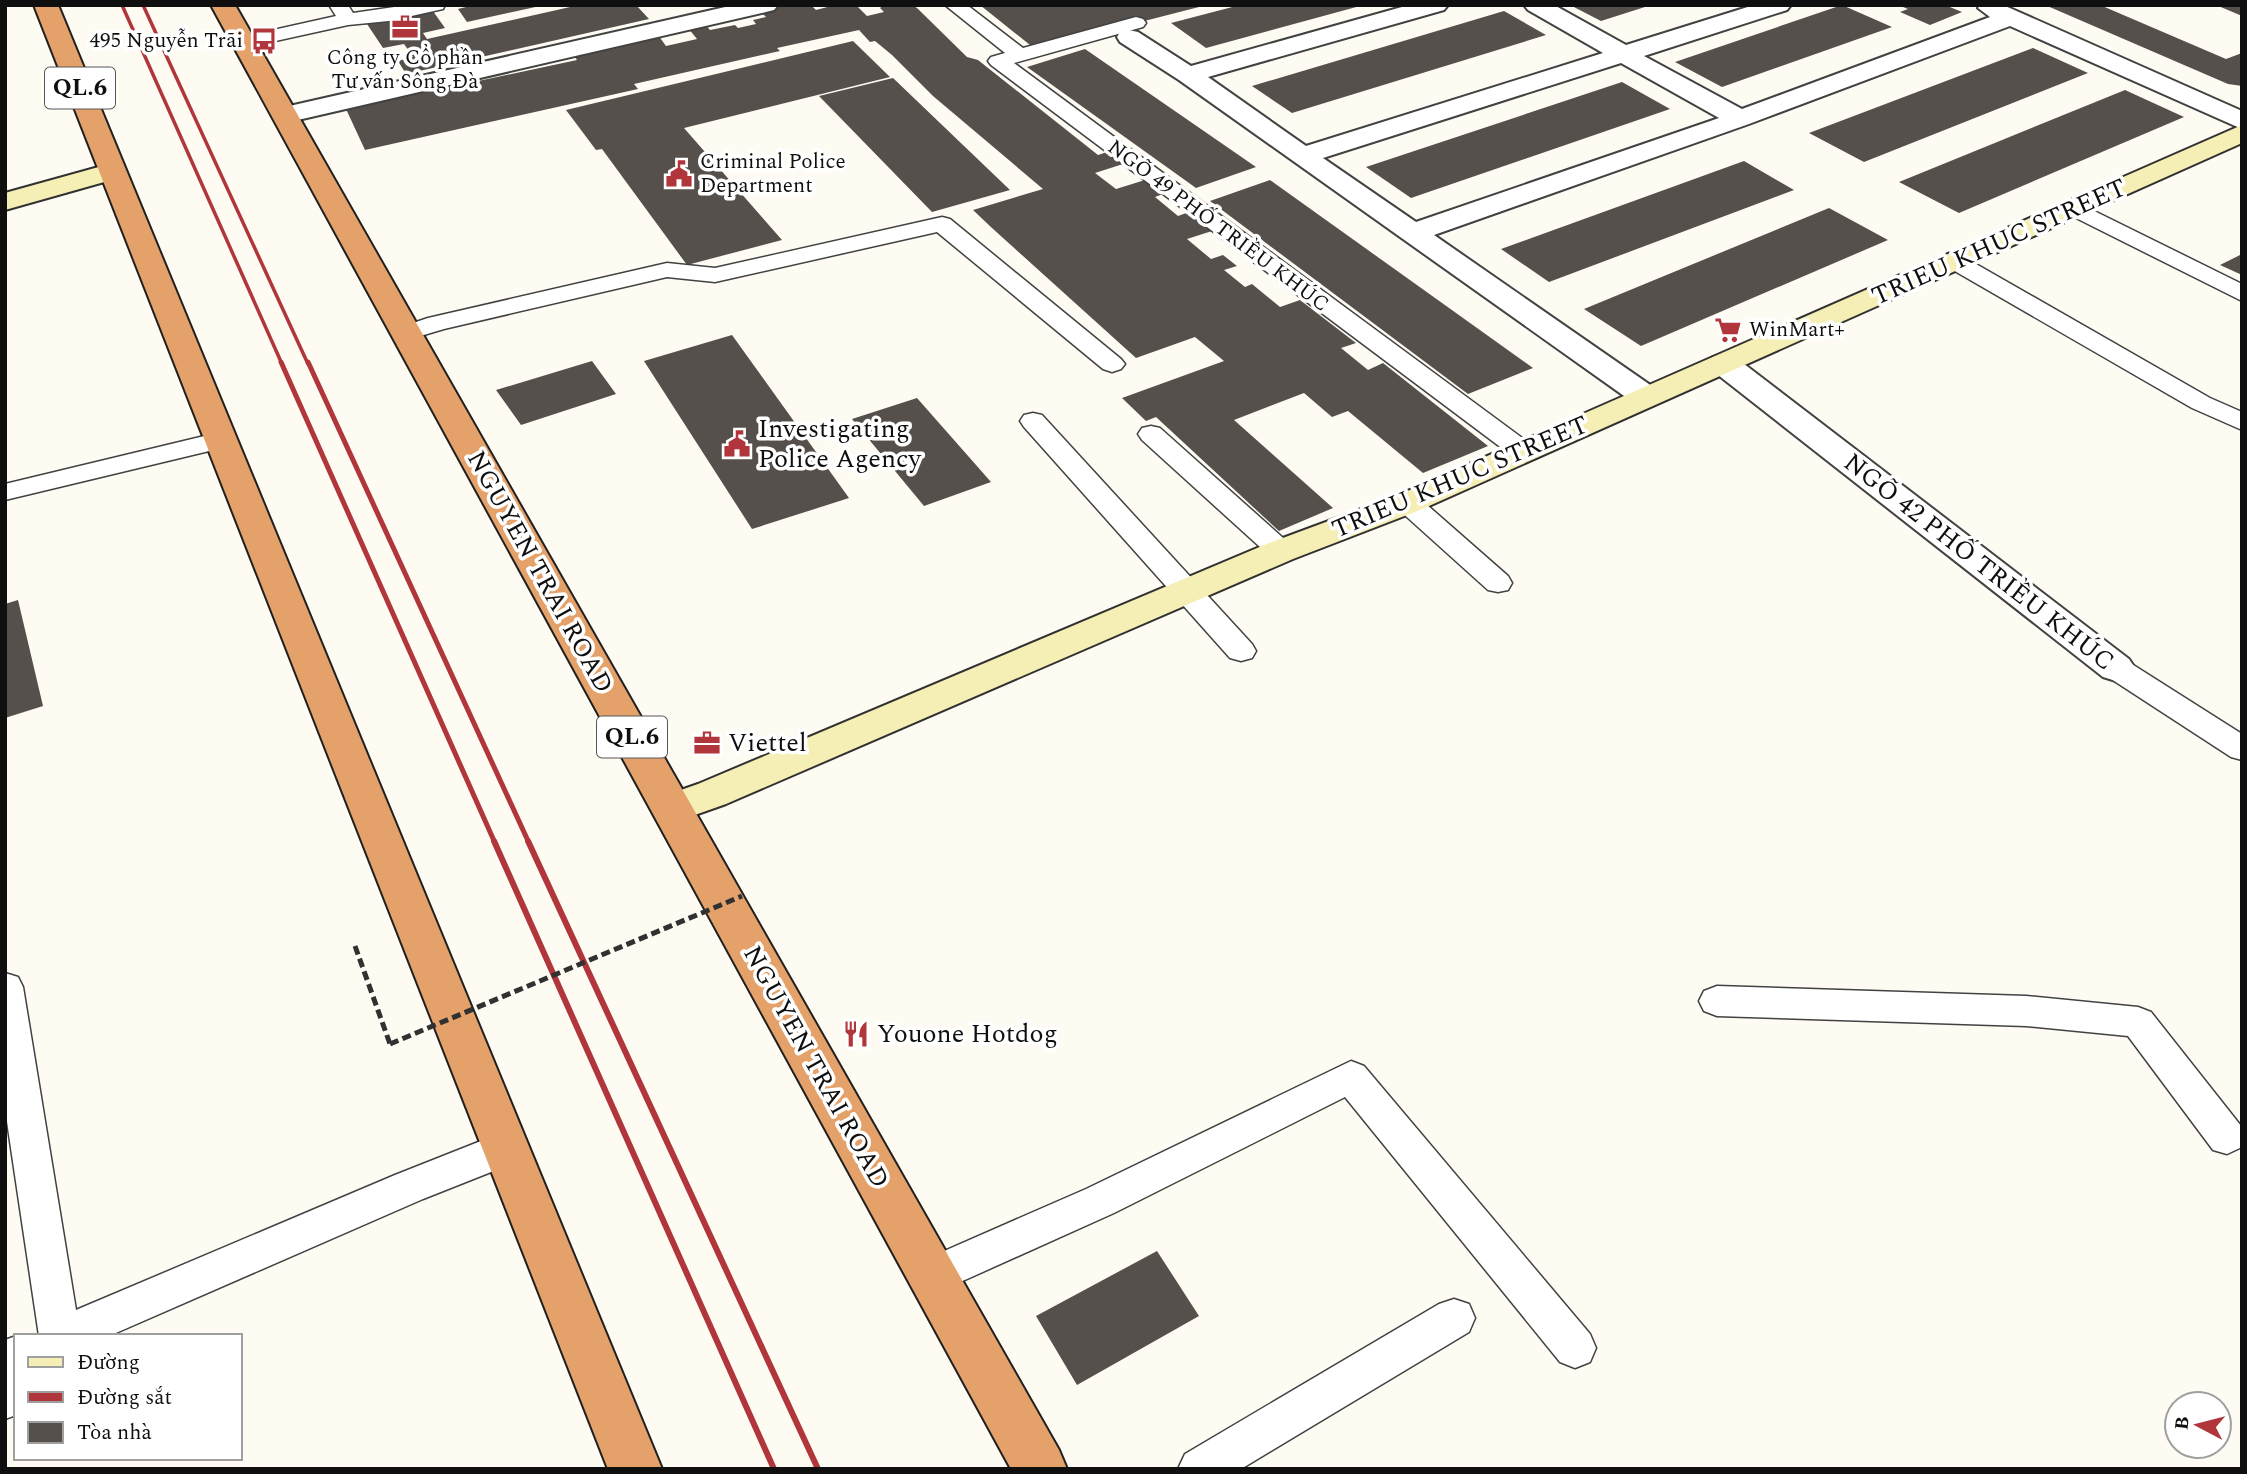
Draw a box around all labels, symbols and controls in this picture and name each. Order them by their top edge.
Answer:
office icon: Công ty Cổ phần Tư vấn Sông Đà [390,12,420,42]
place label: 495 Nguyễn Trãi [90,25,243,57]
bus stop icon: 495 Nguyễn Trãi [249,26,279,56]
place label: Công ty Cổ phần Tư vấn Sông Đà [327,42,483,98]
road number: QL.6 [45,68,115,108]
street label: NGÕ 49 PHỐ TRIỀU KHÚC [1100,132,1336,320]
place label: Criminal Police Department [700,146,846,202]
public building icon: Criminal Police Department [664,159,694,189]
street label: TRIEU KHUC STREET [1865,168,2133,316]
place label: WinMart+ [1749,314,1845,346]
supermarket icon: WinMart+ [1713,315,1743,345]
street label: TRIEU KHUC STREET [1326,405,1594,549]
place label: Investigating Police Agency [758,409,923,479]
public building icon: Investigating Police Agency [722,429,752,459]
street label: NGUYEN TRAI ROAD [456,443,624,701]
street label: NGÕ 42 PHỐ TRIỀU KHÚC [1835,443,2123,681]
road number: QL.6 [597,716,667,758]
place label: Viettel [728,723,807,763]
office icon: Viettel [692,728,722,758]
street label: NGUYEN TRAI ROAD [732,938,900,1196]
place label: Youone Hotdog [877,1014,1058,1054]
restaurant icon: Youone Hotdog [841,1019,871,1049]
legend [14,1334,242,1460]
text: Đường [77,1347,140,1379]
text: Đường sắt [77,1382,172,1414]
north arrow [2163,1390,2233,1460]
text: B [2167,1415,2198,1432]
text: Tòa nhà [77,1417,152,1449]

